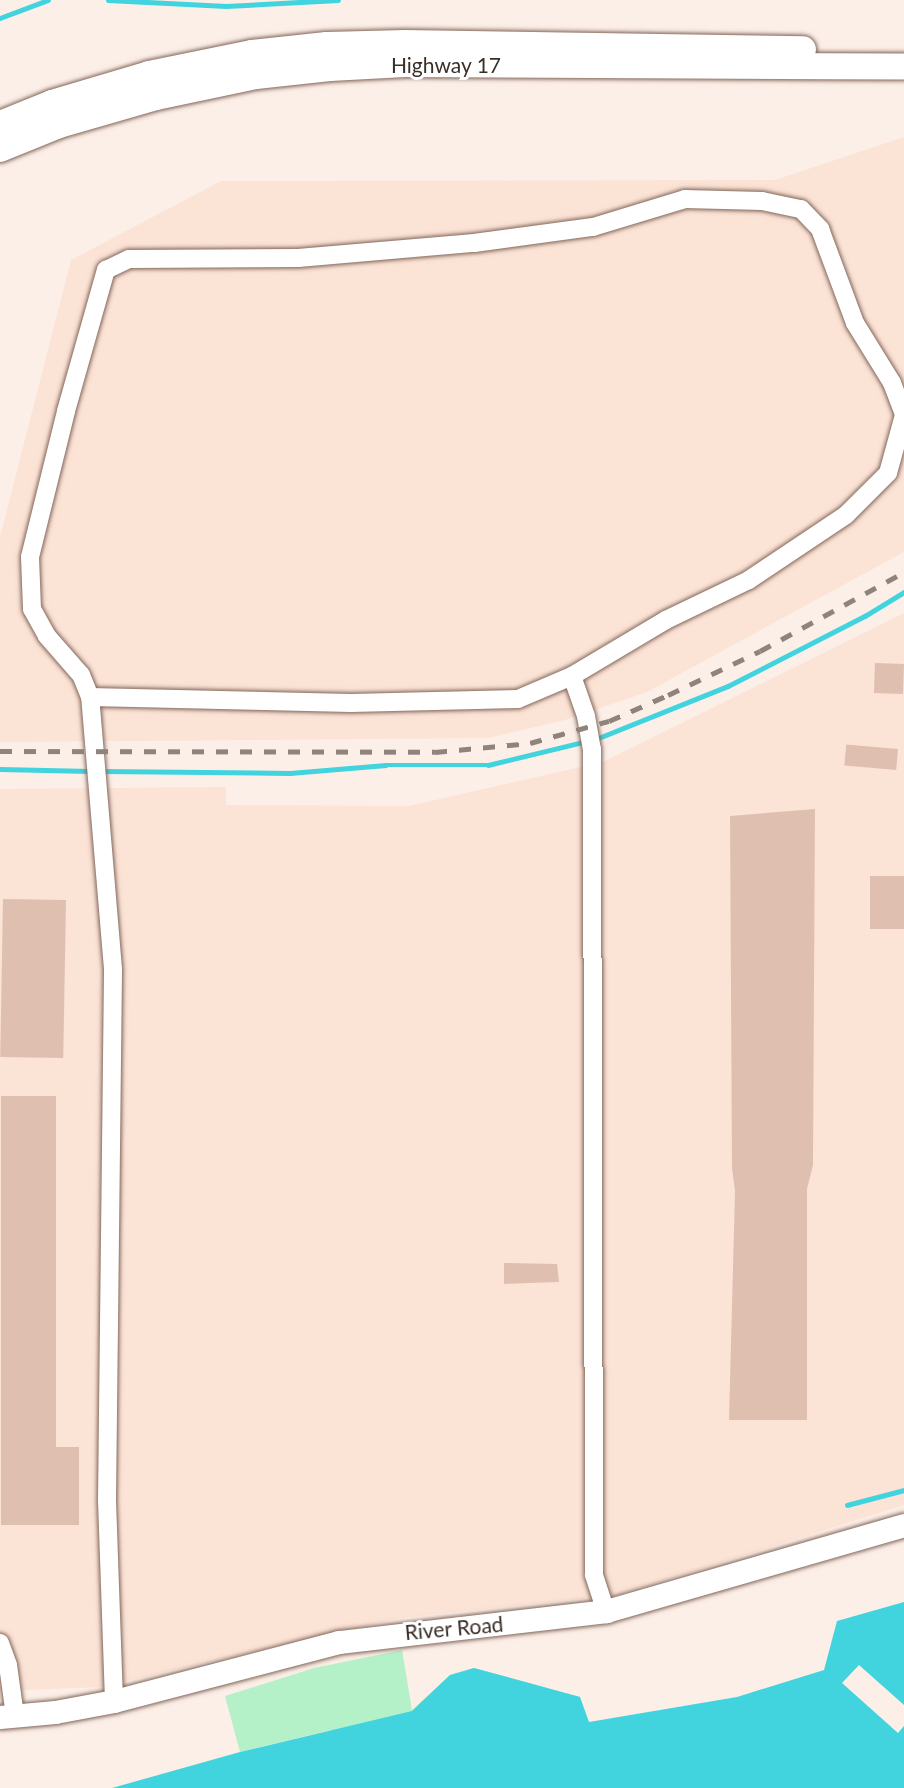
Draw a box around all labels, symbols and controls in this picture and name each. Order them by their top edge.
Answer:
street label: Highway 17 [391,52,501,78]
street label: River Road [403,1611,505,1645]

